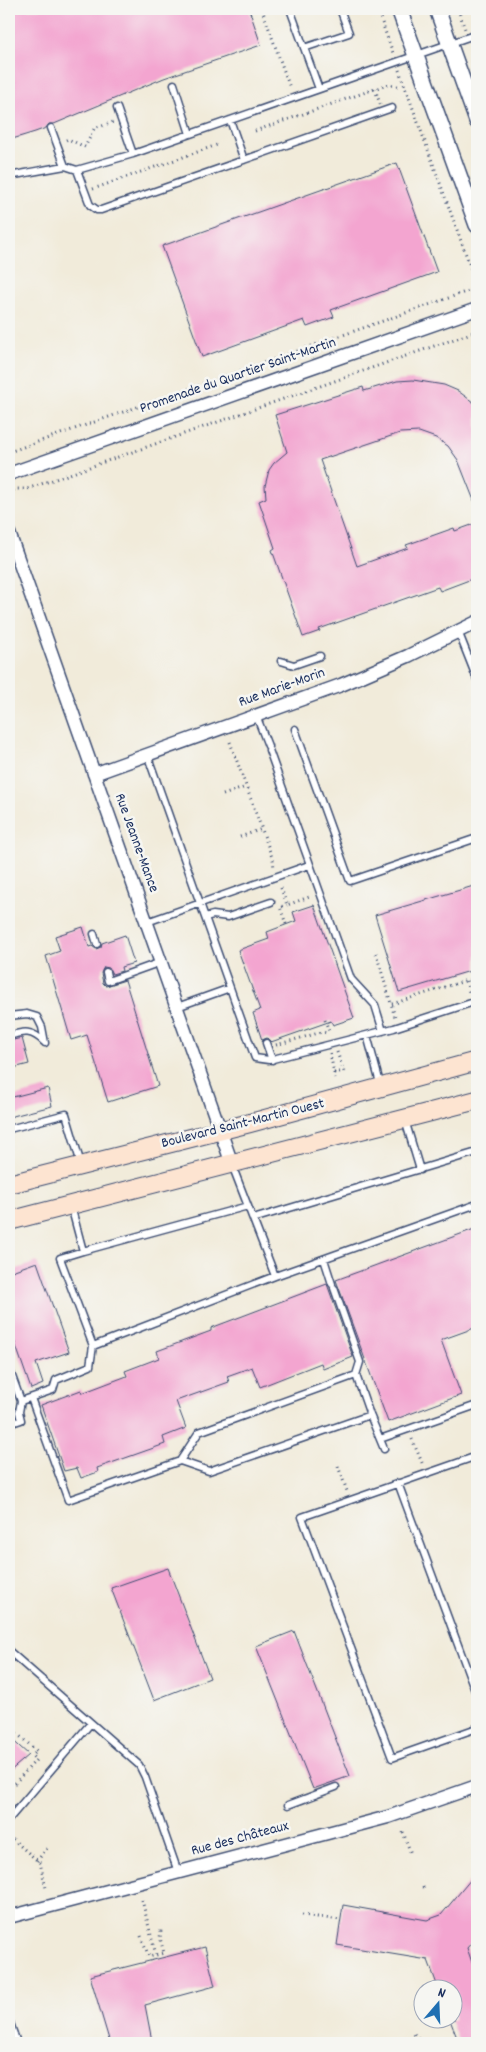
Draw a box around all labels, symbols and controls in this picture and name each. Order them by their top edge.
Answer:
street label: Promenade du Quartier Saint-Martin [137,332,339,420]
street label: Rue Marie-Morin [236,662,328,714]
street label: Rue Jeanne-Mance [108,790,164,896]
street label: Boulevard Saint-Martin Ouest [159,1093,327,1155]
street label: Rue des Châteaux [189,1815,292,1863]
north arrow [414,1980,464,2030]
text: N [435,1983,448,2004]

